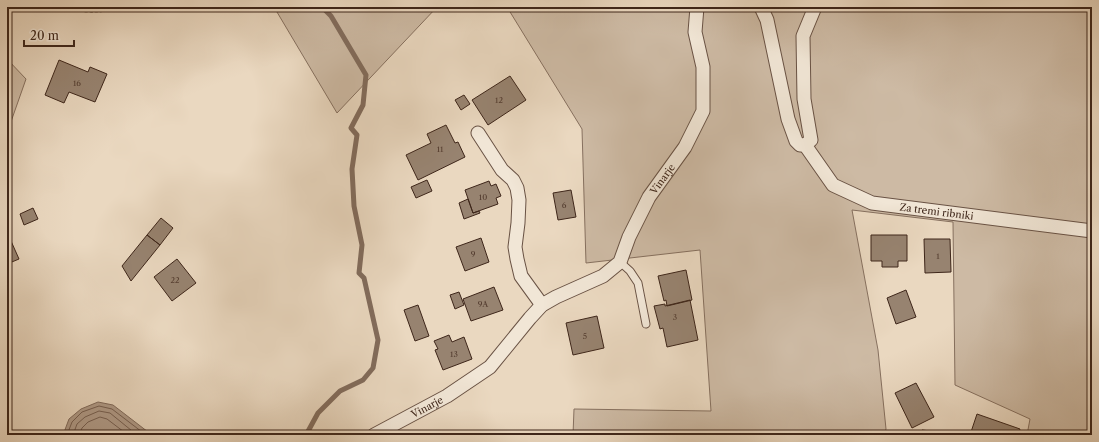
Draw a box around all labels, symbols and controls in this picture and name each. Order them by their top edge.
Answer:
scale bar [24,22,74,48]
text: 20 m [30,28,59,43]
house number: 16 [73,78,81,88]
house number: 12 [495,95,503,105]
house number: 11 [437,144,444,154]
street label: Vinarje [647,161,678,198]
house number: 10 [479,192,487,202]
house number: 6 [562,200,567,210]
street label: Za tremi ribniki [899,201,974,223]
house number: 9 [471,249,476,259]
house number: 1 [936,251,940,261]
house number: 22 [170,275,180,285]
house number: 9A [478,299,489,309]
house number: 3 [673,312,677,322]
house number: 5 [583,331,587,341]
house number: 13 [450,349,458,359]
street label: Vinarje [408,393,446,421]

